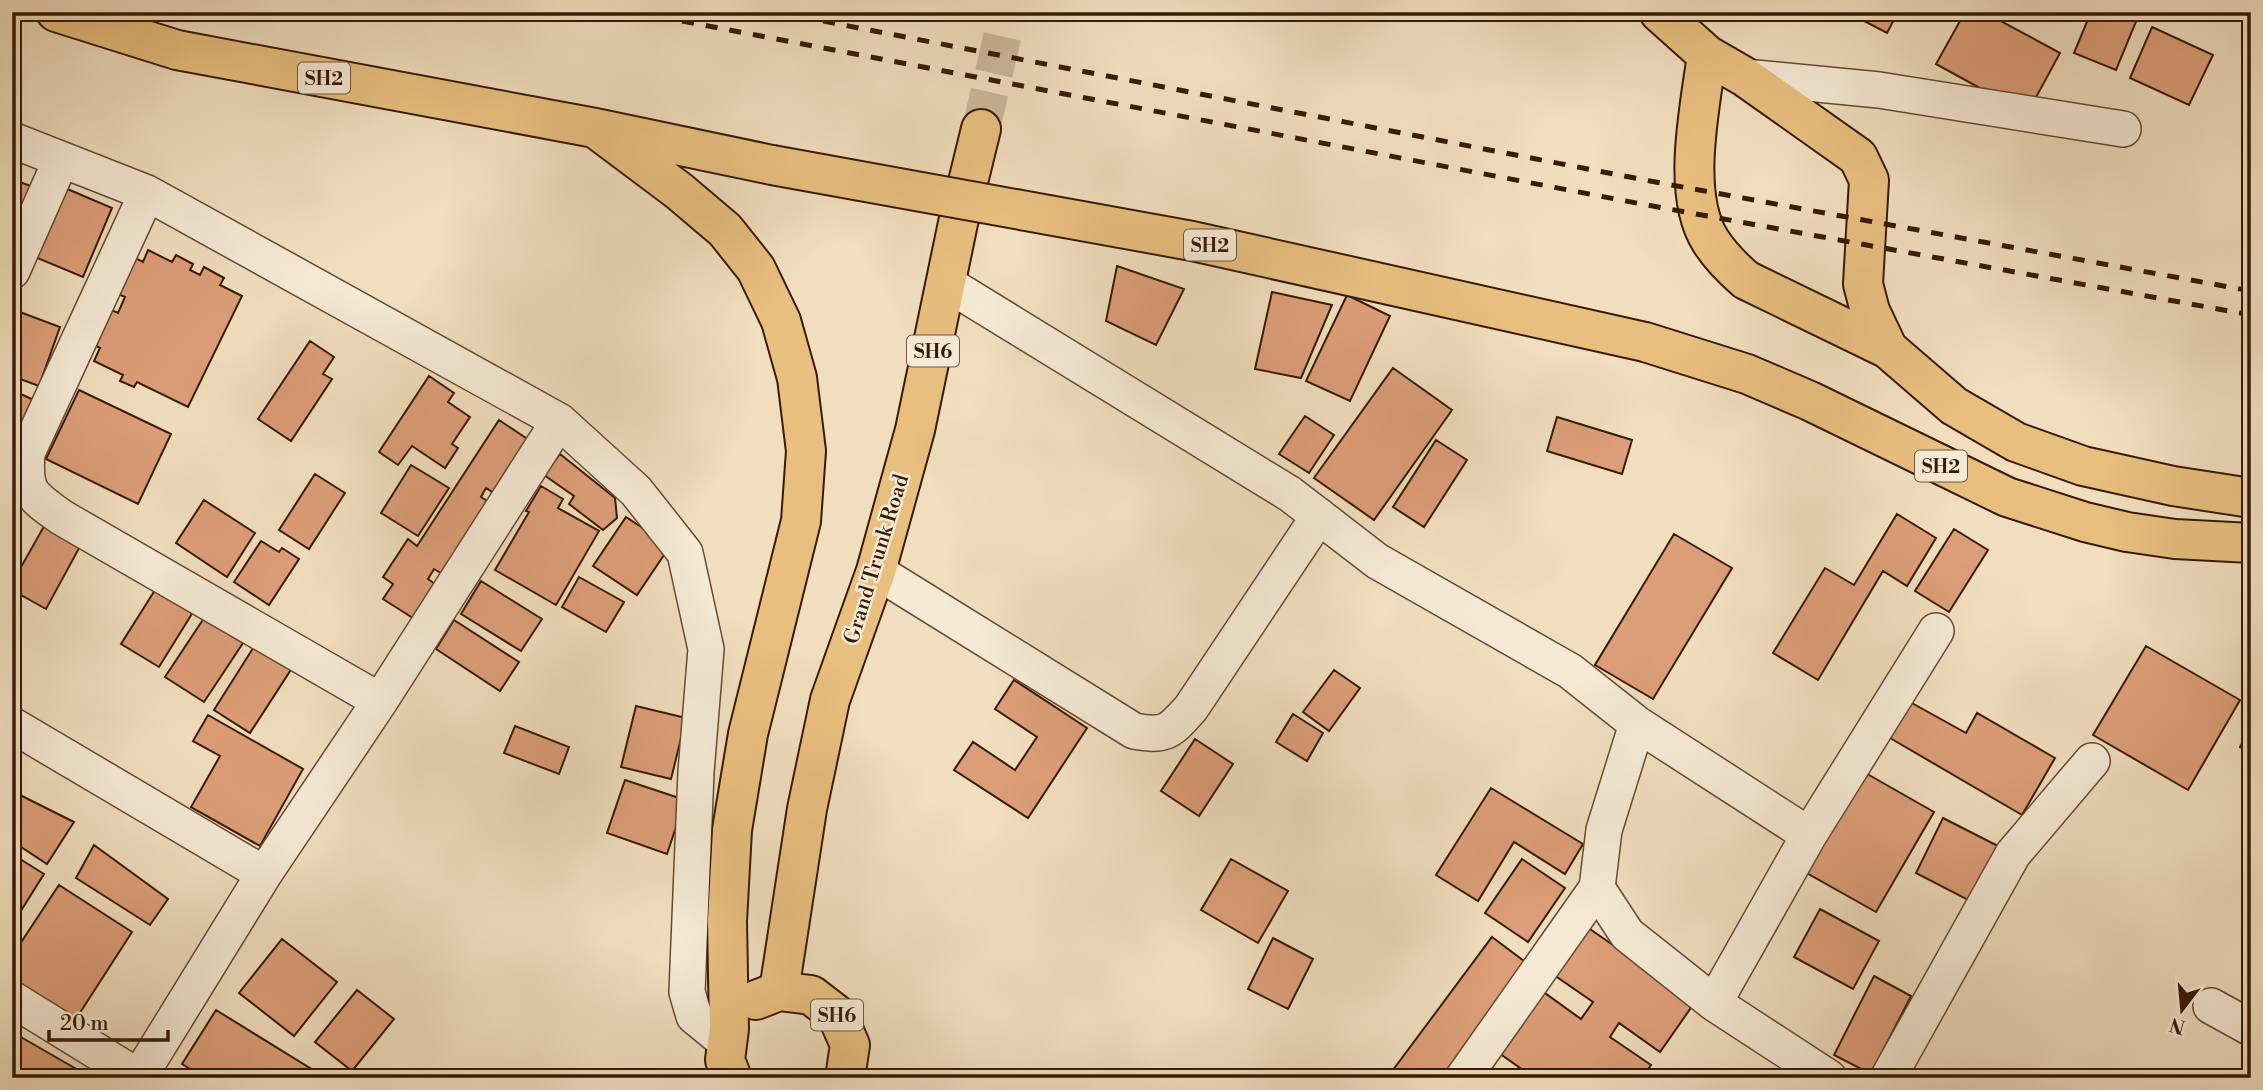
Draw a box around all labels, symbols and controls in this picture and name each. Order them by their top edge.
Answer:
road number: SH2 [298,62,350,94]
road number: SH2 [1184,230,1236,260]
road number: SH6 [907,336,959,366]
road number: SH2 [1915,450,1967,481]
street label: Grand Trunk Road [839,471,915,647]
north arrow [2148,974,2218,1044]
scale bar [49,999,168,1043]
road number: SH6 [811,1000,863,1030]
text: 20 m [60,1011,109,1037]
text: N [2167,1012,2188,1039]

